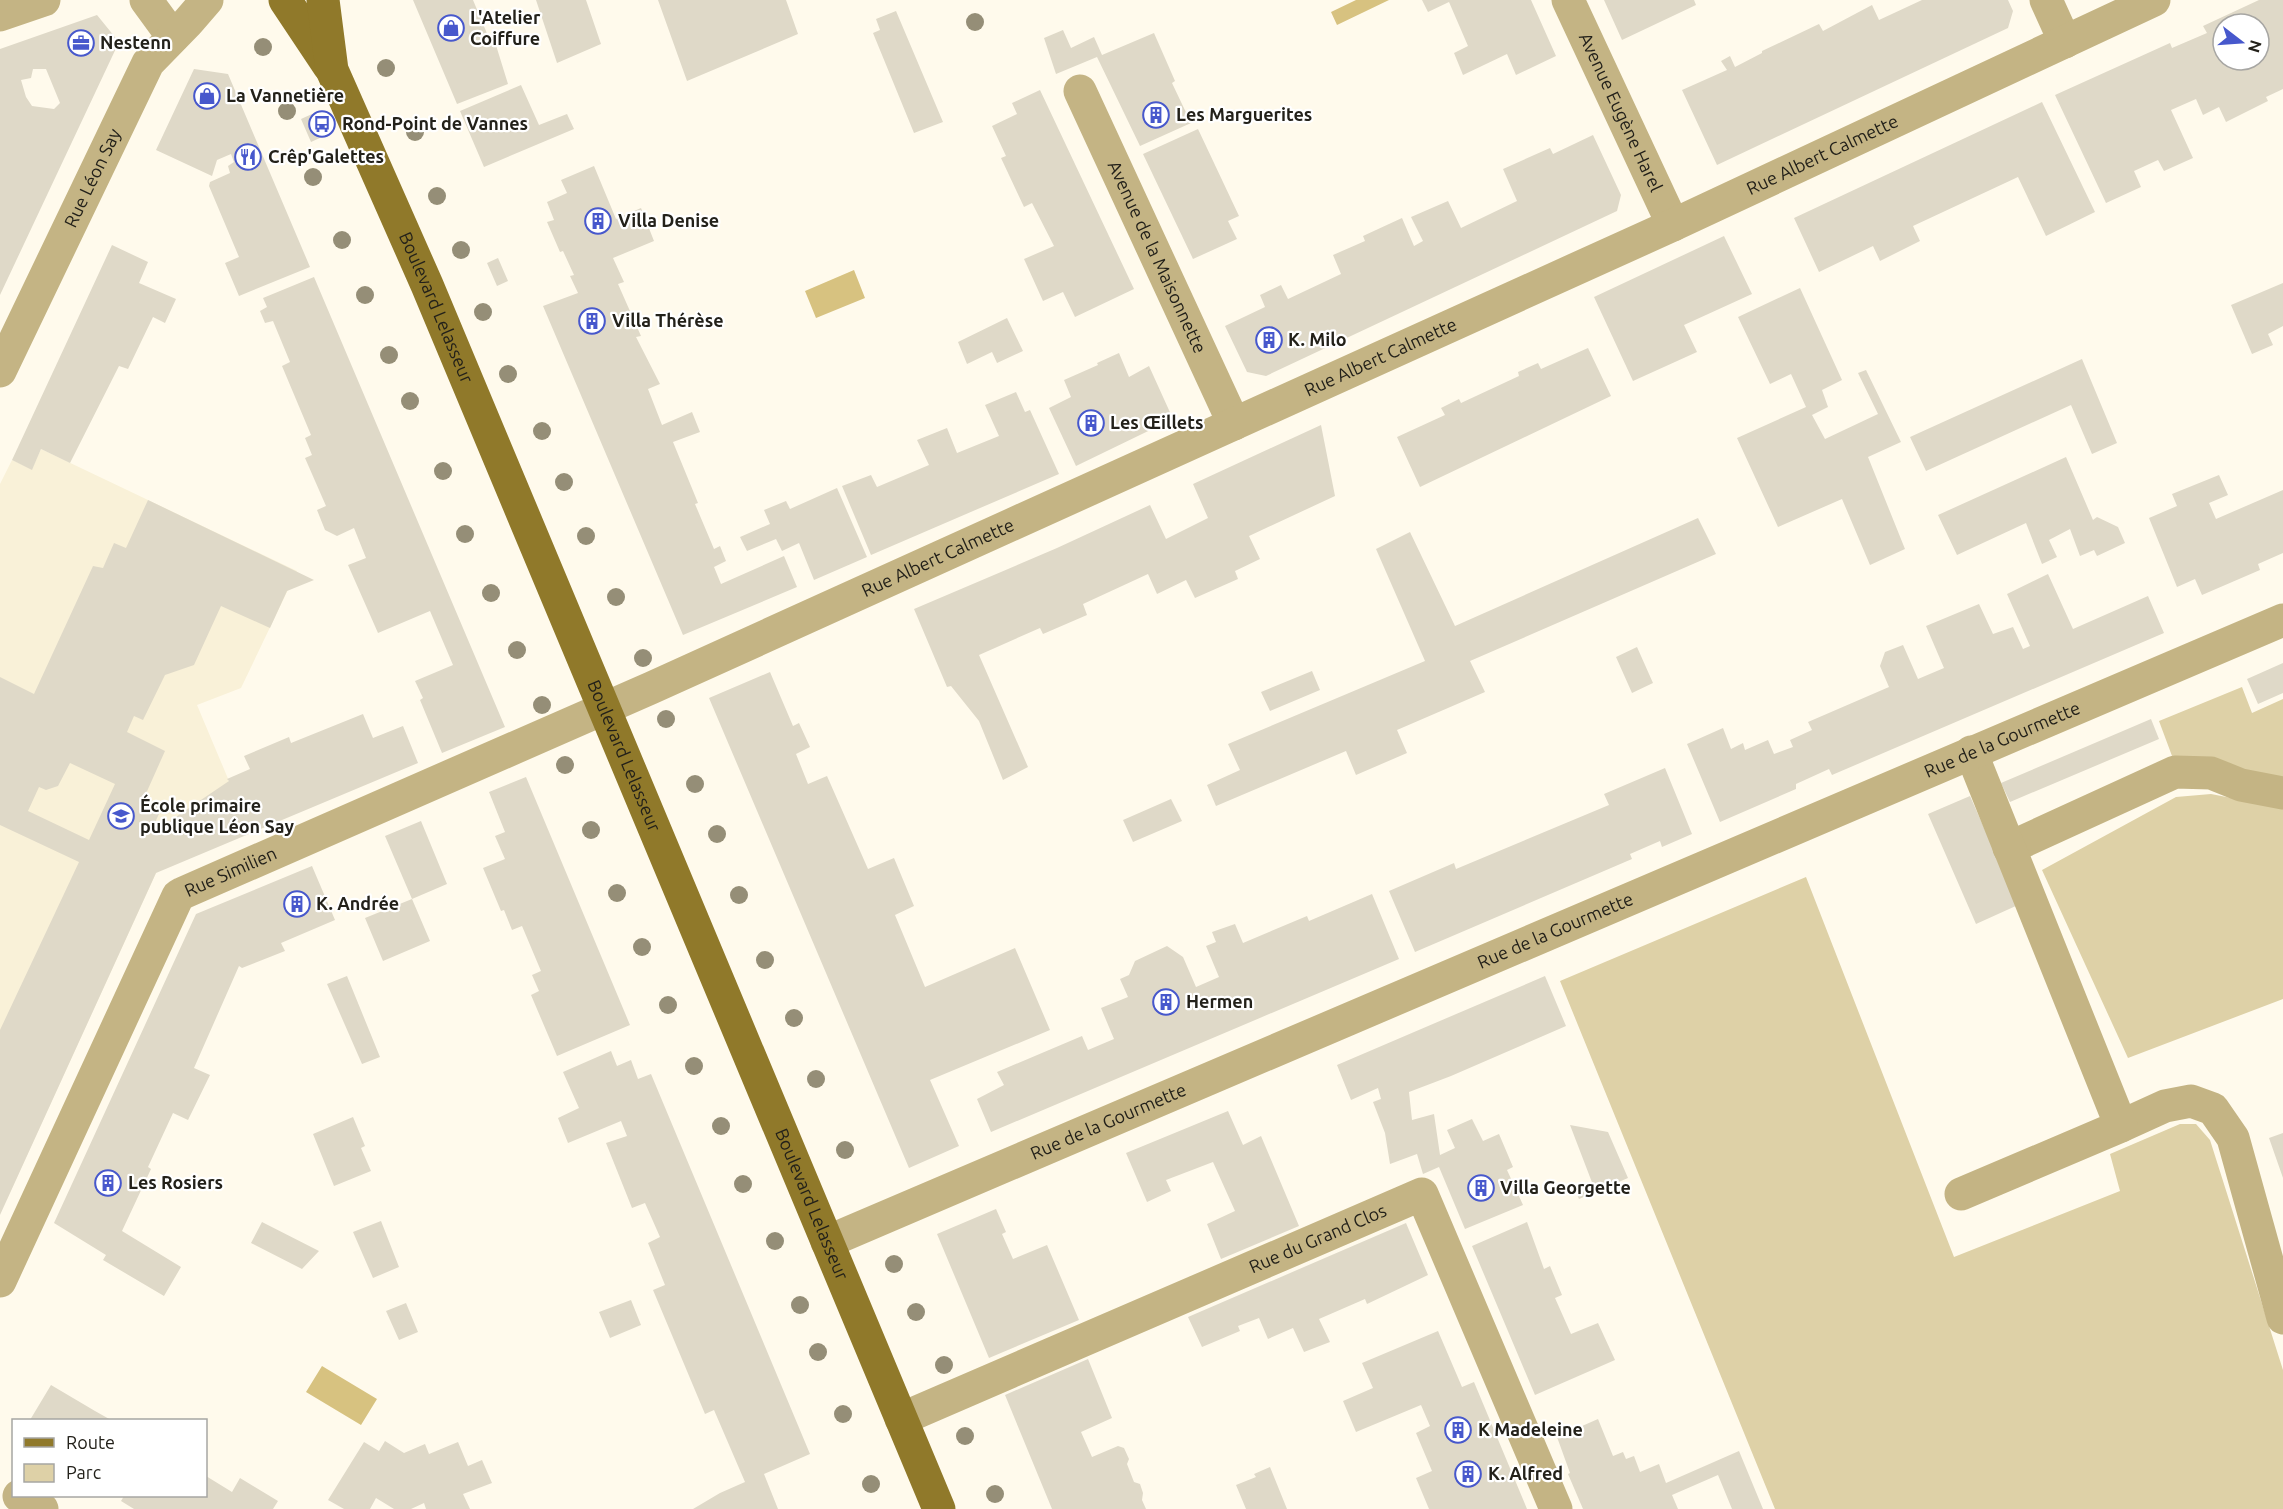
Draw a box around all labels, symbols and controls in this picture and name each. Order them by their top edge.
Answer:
place label: L'Atelier Coiffure [470,7,541,48]
north arrow [2211,12,2271,72]
shop icon: L'Atelier Coiffure [436,13,466,43]
office icon: Nestenn [66,28,96,58]
street label: Avenue Eugène Harel [1576,29,1667,195]
place label: Nestenn [100,32,171,52]
text: N [2245,38,2266,55]
shop icon: La Vannetière [192,81,222,111]
place label: La Vannetière [226,85,344,105]
building icon: Les Marguerites [1141,100,1171,130]
place label: Les Marguerites [1176,104,1312,124]
bus stop icon: Rond-Point de Vannes [307,109,337,139]
street label: Rue Albert Calmette [1743,110,1901,198]
place label: Rond-Point de Vannes [342,113,528,133]
street label: Rue Léon Say [60,125,124,230]
restaurant icon: Crêp'Galettes [233,142,263,172]
place label: Crêp'Galettes [268,146,384,166]
street label: Avenue de la Maisonnette [1105,157,1211,356]
building icon: Villa Denise [583,206,613,236]
place label: Villa Denise [618,210,719,230]
street label: Boulevard Lelasseur [396,229,478,386]
building icon: Villa Thérèse [577,306,607,336]
place label: Villa Thérèse [612,310,724,330]
street label: Rue Albert Calmette [1301,313,1460,400]
building icon: K. Milo [1254,325,1284,355]
place label: K. Milo [1288,329,1346,349]
building icon: Les Œillets [1076,408,1106,438]
place label: Les Œillets [1110,412,1204,432]
street label: Rue Albert Calmette [858,514,1017,600]
street label: Boulevard Lelasseur [584,677,665,834]
street label: Rue de la Gourmette [1921,697,2083,781]
place label: École primaire publique Léon Say [140,794,294,836]
school or university icon: École primaire publique Léon Say [106,801,136,831]
street label: Rue Similien [181,842,279,900]
street label: Rue de la Gourmette [1474,888,1636,972]
building icon: K. Andrée [282,889,312,919]
place label: K. Andrée [316,893,399,913]
building icon: Hermen [1151,987,1181,1017]
place label: Hermen [1186,991,1253,1011]
street label: Rue de la Gourmette [1027,1079,1189,1163]
street label: Boulevard Lelasseur [772,1125,853,1283]
building icon: Les Rosiers [93,1168,123,1198]
place label: Les Rosiers [128,1172,223,1192]
building icon: Villa Georgette [1466,1173,1496,1203]
place label: Villa Georgette [1500,1177,1631,1197]
street label: Rue du Grand Clos [1246,1200,1389,1277]
building icon: K Madeleine [1443,1415,1473,1445]
legend [12,1419,207,1497]
place label: K Madeleine [1478,1419,1583,1439]
text: Route [66,1432,115,1452]
building icon: K. Alfred [1453,1459,1483,1489]
text: Parc [66,1462,101,1482]
place label: K. Alfred [1488,1463,1563,1483]

